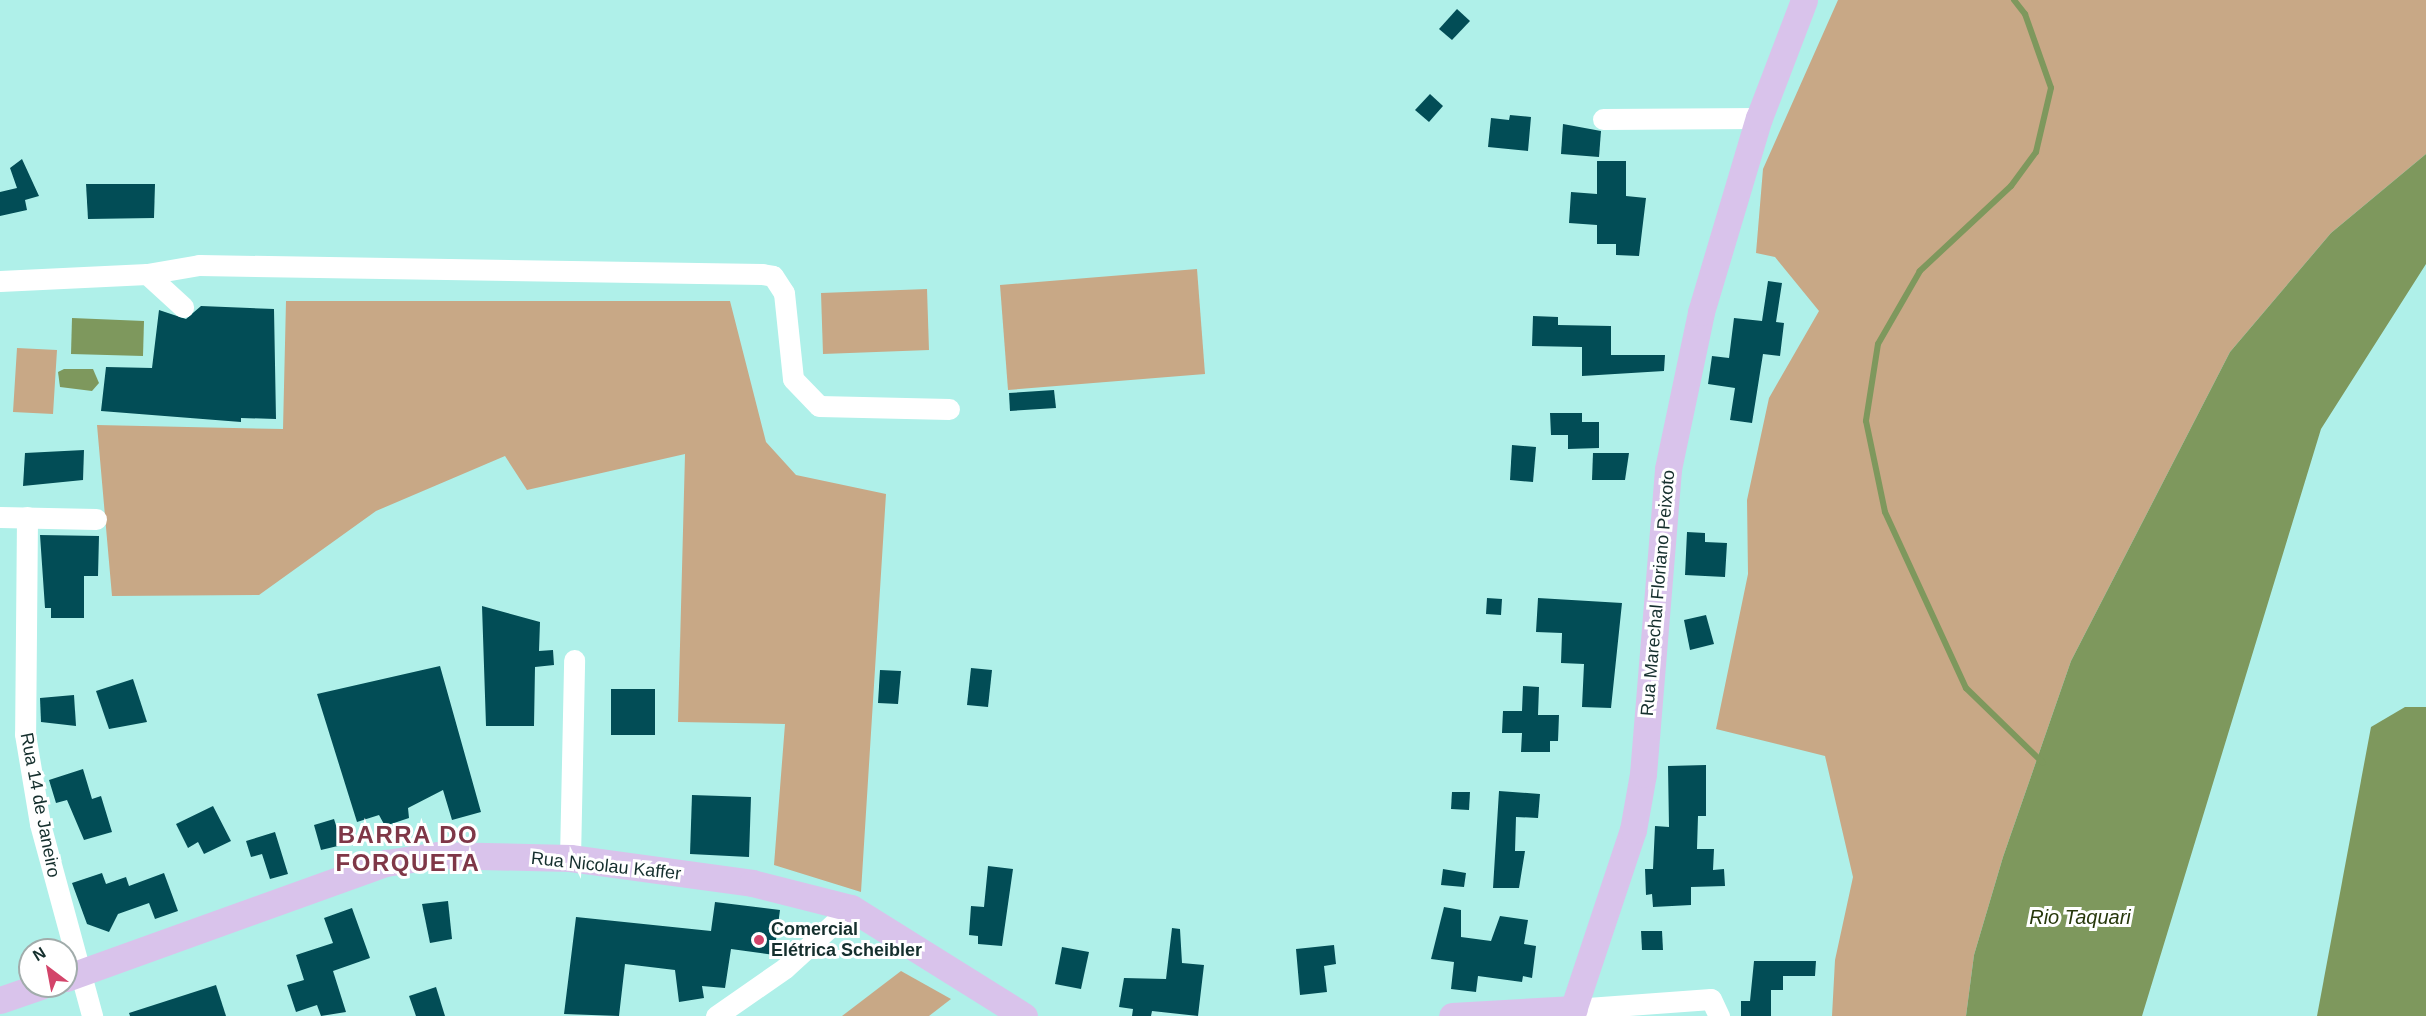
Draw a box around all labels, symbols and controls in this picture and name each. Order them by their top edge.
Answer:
street label: Rua Marechal Floriano Peixoto [1636,469,1680,717]
street label: Rua 14 de Janeiro [15,731,65,879]
district label: BARRA DO FORQUETA [336,821,480,877]
street label: Rua Nicolau Kaffer [530,847,682,885]
water label: Rio Taquari [2029,905,2131,929]
place label: Comercial Elétrica Scheibler [771,919,922,962]
marker: Comercial Elétrica Scheibler [752,933,766,947]
north arrow [18,938,78,998]
text: N [30,944,49,964]

